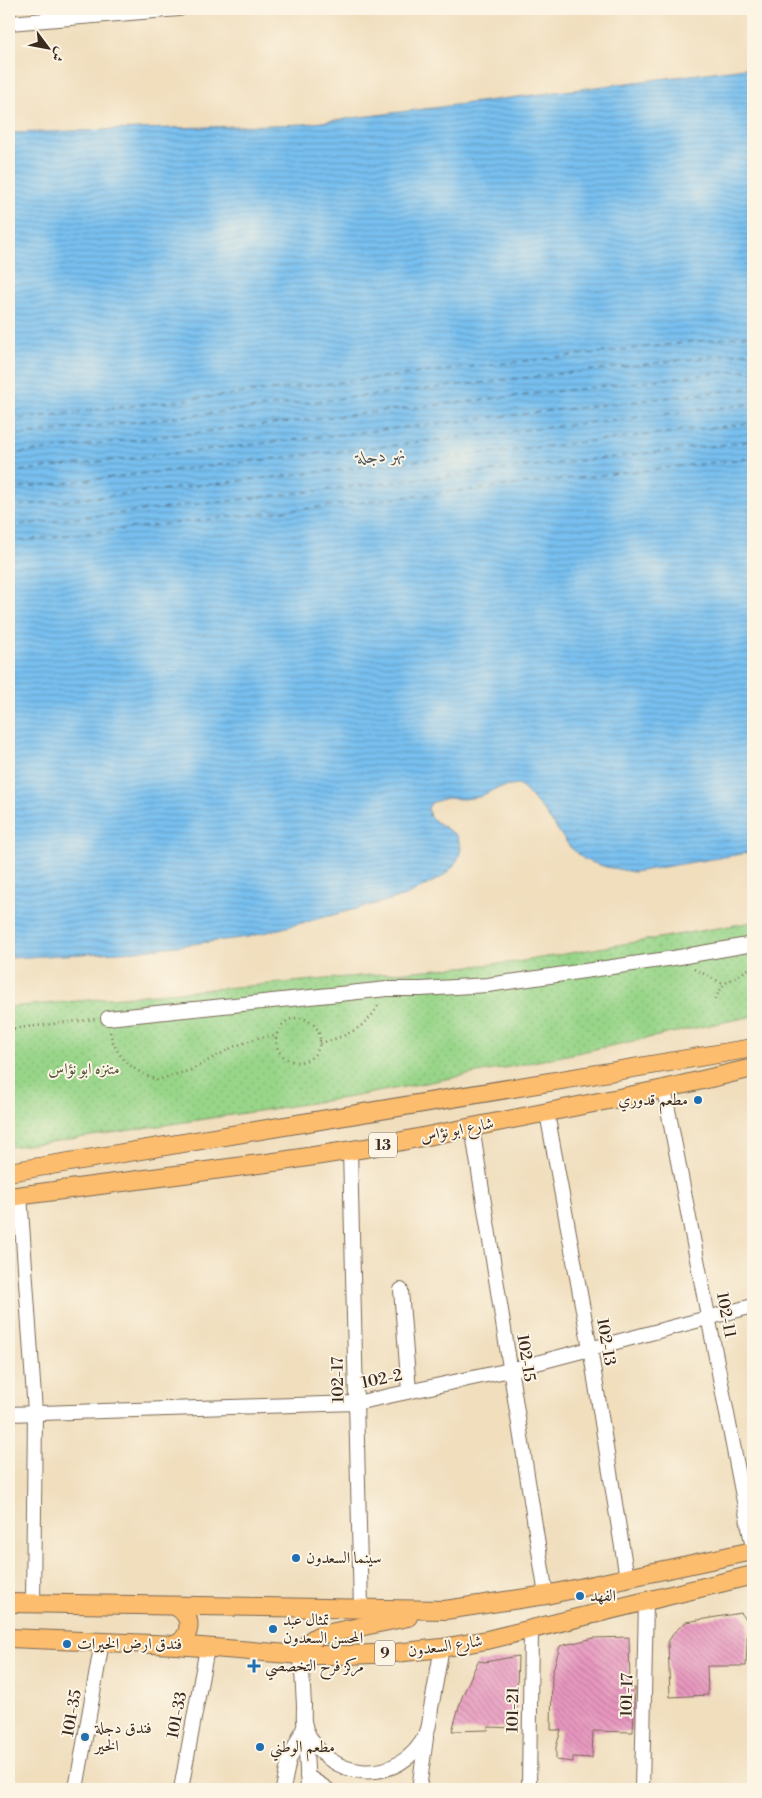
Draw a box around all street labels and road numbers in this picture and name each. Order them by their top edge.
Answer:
street label: شارع ابو نؤاس [419,1113,496,1150]
road number: 13 [369,1132,397,1158]
street label: 102-11 [712,1290,740,1340]
street label: 102-13 [592,1317,620,1367]
street label: 102-15 [512,1333,540,1383]
street label: 102-17 [328,1357,348,1403]
street label: 102-2 [360,1365,404,1393]
street label: شارع السعدون [406,1631,484,1664]
road number: 9 [375,1640,395,1666]
street label: 101-17 [617,1673,637,1717]
street label: 101-21 [503,1687,523,1733]
street label: 101-35 [58,1688,86,1738]
street label: 101-33 [163,1690,191,1740]

